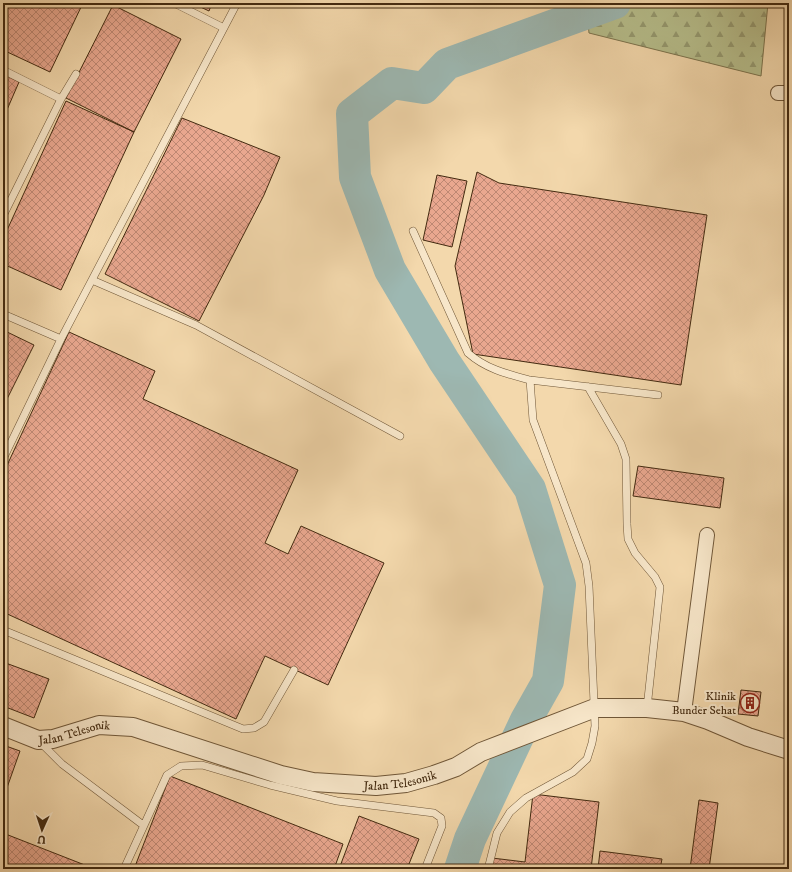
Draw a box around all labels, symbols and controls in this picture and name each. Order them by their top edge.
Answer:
place label: Klinik Bunder Sehat [672,689,736,718]
building icon: Klinik Bunder Sehat [739,692,761,714]
street label: Jalan Telesonik [37,717,111,748]
street label: Jalan Telesonik [362,767,438,794]
north arrow [22,810,62,850]
text: U [36,832,46,846]

